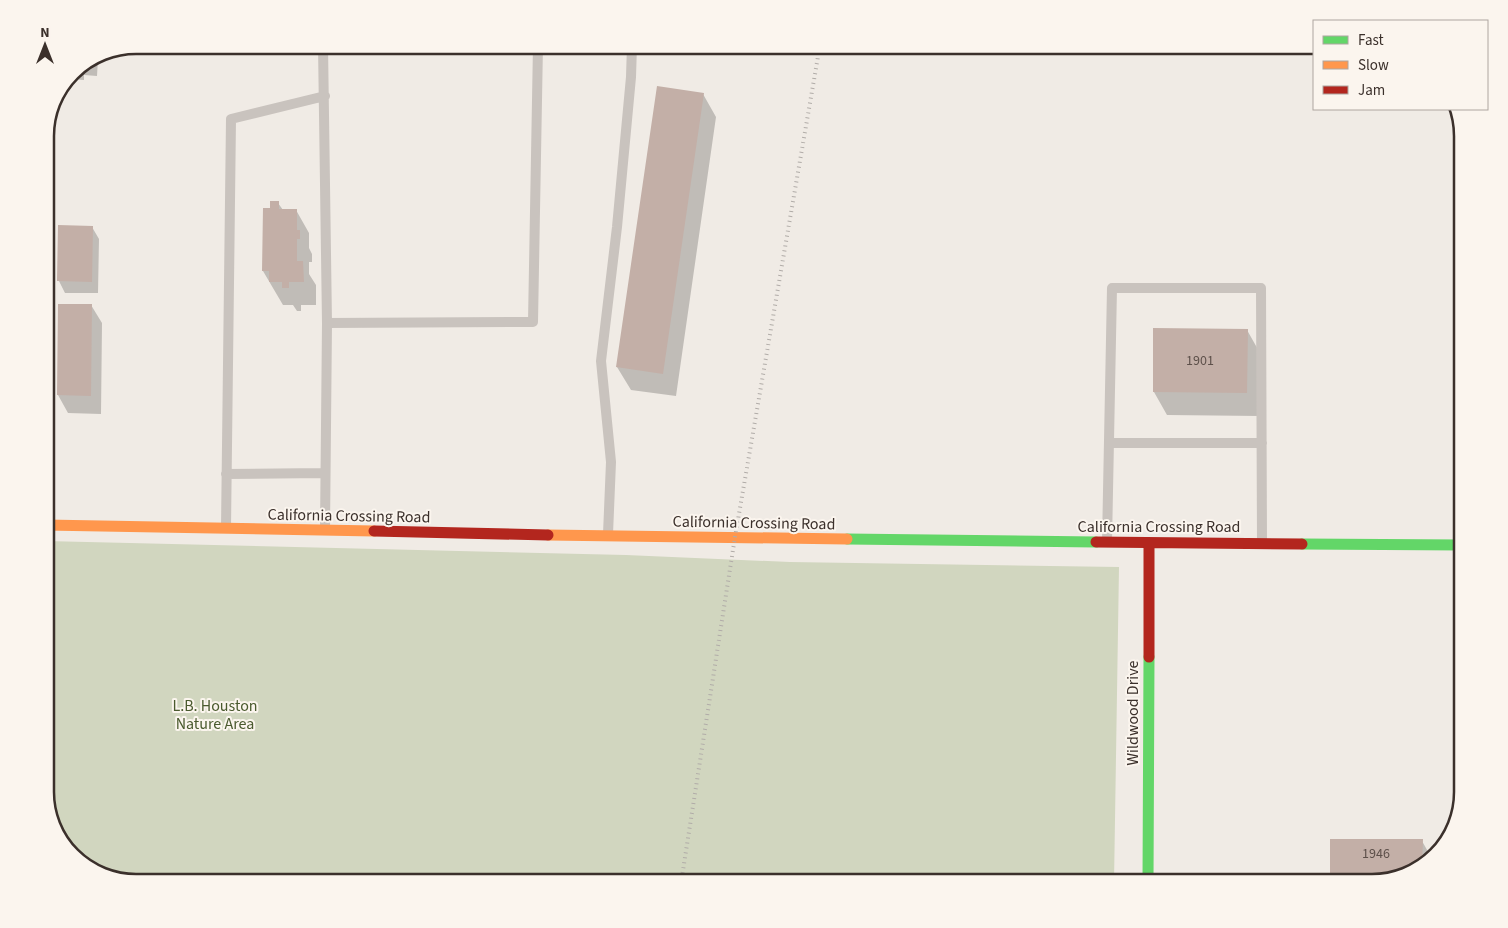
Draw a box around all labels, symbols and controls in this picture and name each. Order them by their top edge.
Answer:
north arrow [20,20,70,70]
legend [1313,20,1488,110]
text: N [40,23,50,43]
text: Fast [1358,30,1384,51]
text: Slow [1358,55,1389,76]
text: Jam [1358,80,1385,101]
house number: 1901 [1186,351,1214,371]
street label: California Crossing Road [267,504,431,528]
street label: California Crossing Road [672,511,836,535]
street label: California Crossing Road [1078,516,1240,538]
street label: Wildwood Drive [1122,660,1144,766]
park label: L.B. Houston Nature Area [172,695,258,735]
house number: 1946 [1362,844,1390,864]

